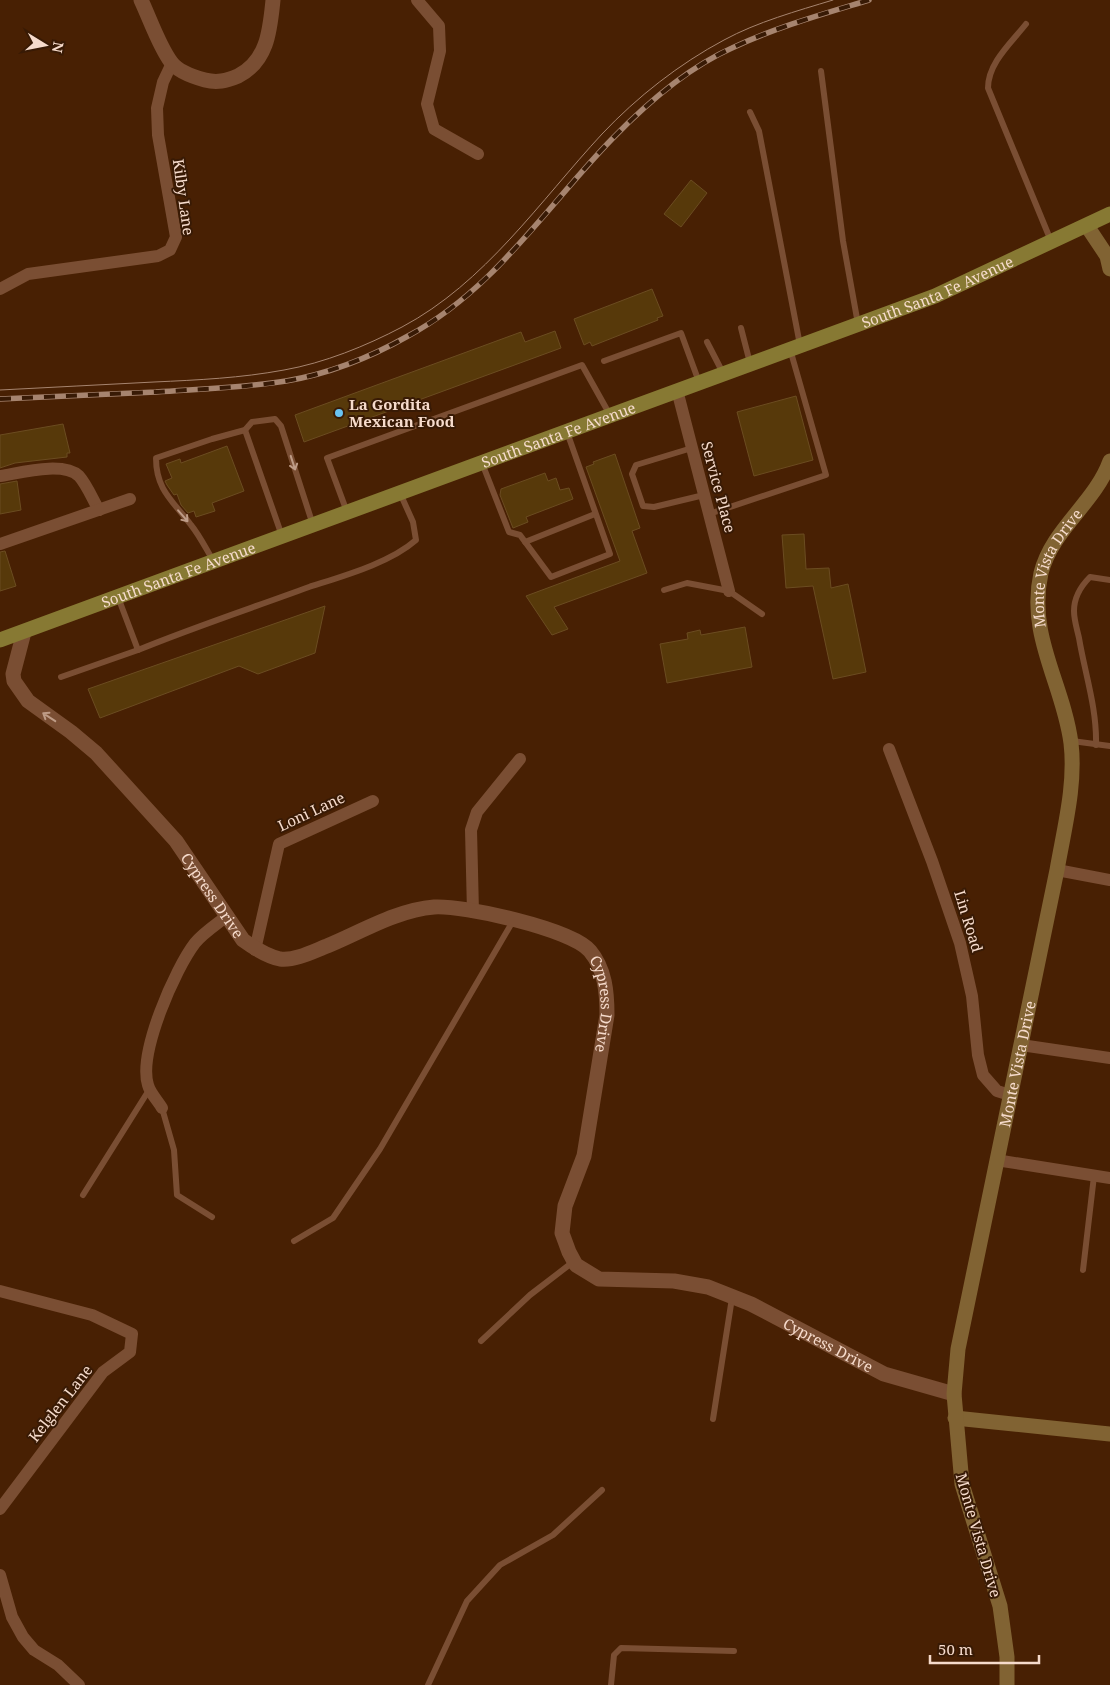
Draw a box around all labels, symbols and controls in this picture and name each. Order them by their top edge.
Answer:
north arrow [20,20,70,70]
text: N [48,40,69,54]
street label: Kilby Lane [169,158,199,236]
street label: South Santa Fe Avenue [859,251,1016,332]
place label: La Gordita Mexican Food [349,394,455,431]
street label: South Santa Fe Avenue [479,397,638,472]
marker: La Gordita Mexican Food [333,407,345,419]
street label: Service Place [697,439,741,535]
one-way arrow [289,455,299,471]
street label: Monte Vista Drive [1028,504,1086,629]
one-way arrow [177,509,189,522]
street label: South Santa Fe Avenue [98,537,258,612]
one-way arrow [42,711,56,721]
street label: Loni Lane [274,787,348,835]
street label: Cypress Drive [177,849,249,942]
street label: Lin Road [950,888,988,954]
street label: Cypress Drive [585,951,617,1054]
street label: Monte Vista Drive [994,999,1040,1129]
street label: Cypress Drive [780,1313,877,1377]
street label: Kelglen Lane [24,1360,96,1446]
street label: Monte Vista Drive [952,1471,1006,1599]
scale bar [930,1632,1039,1664]
text: 50 m [938,1639,973,1659]

